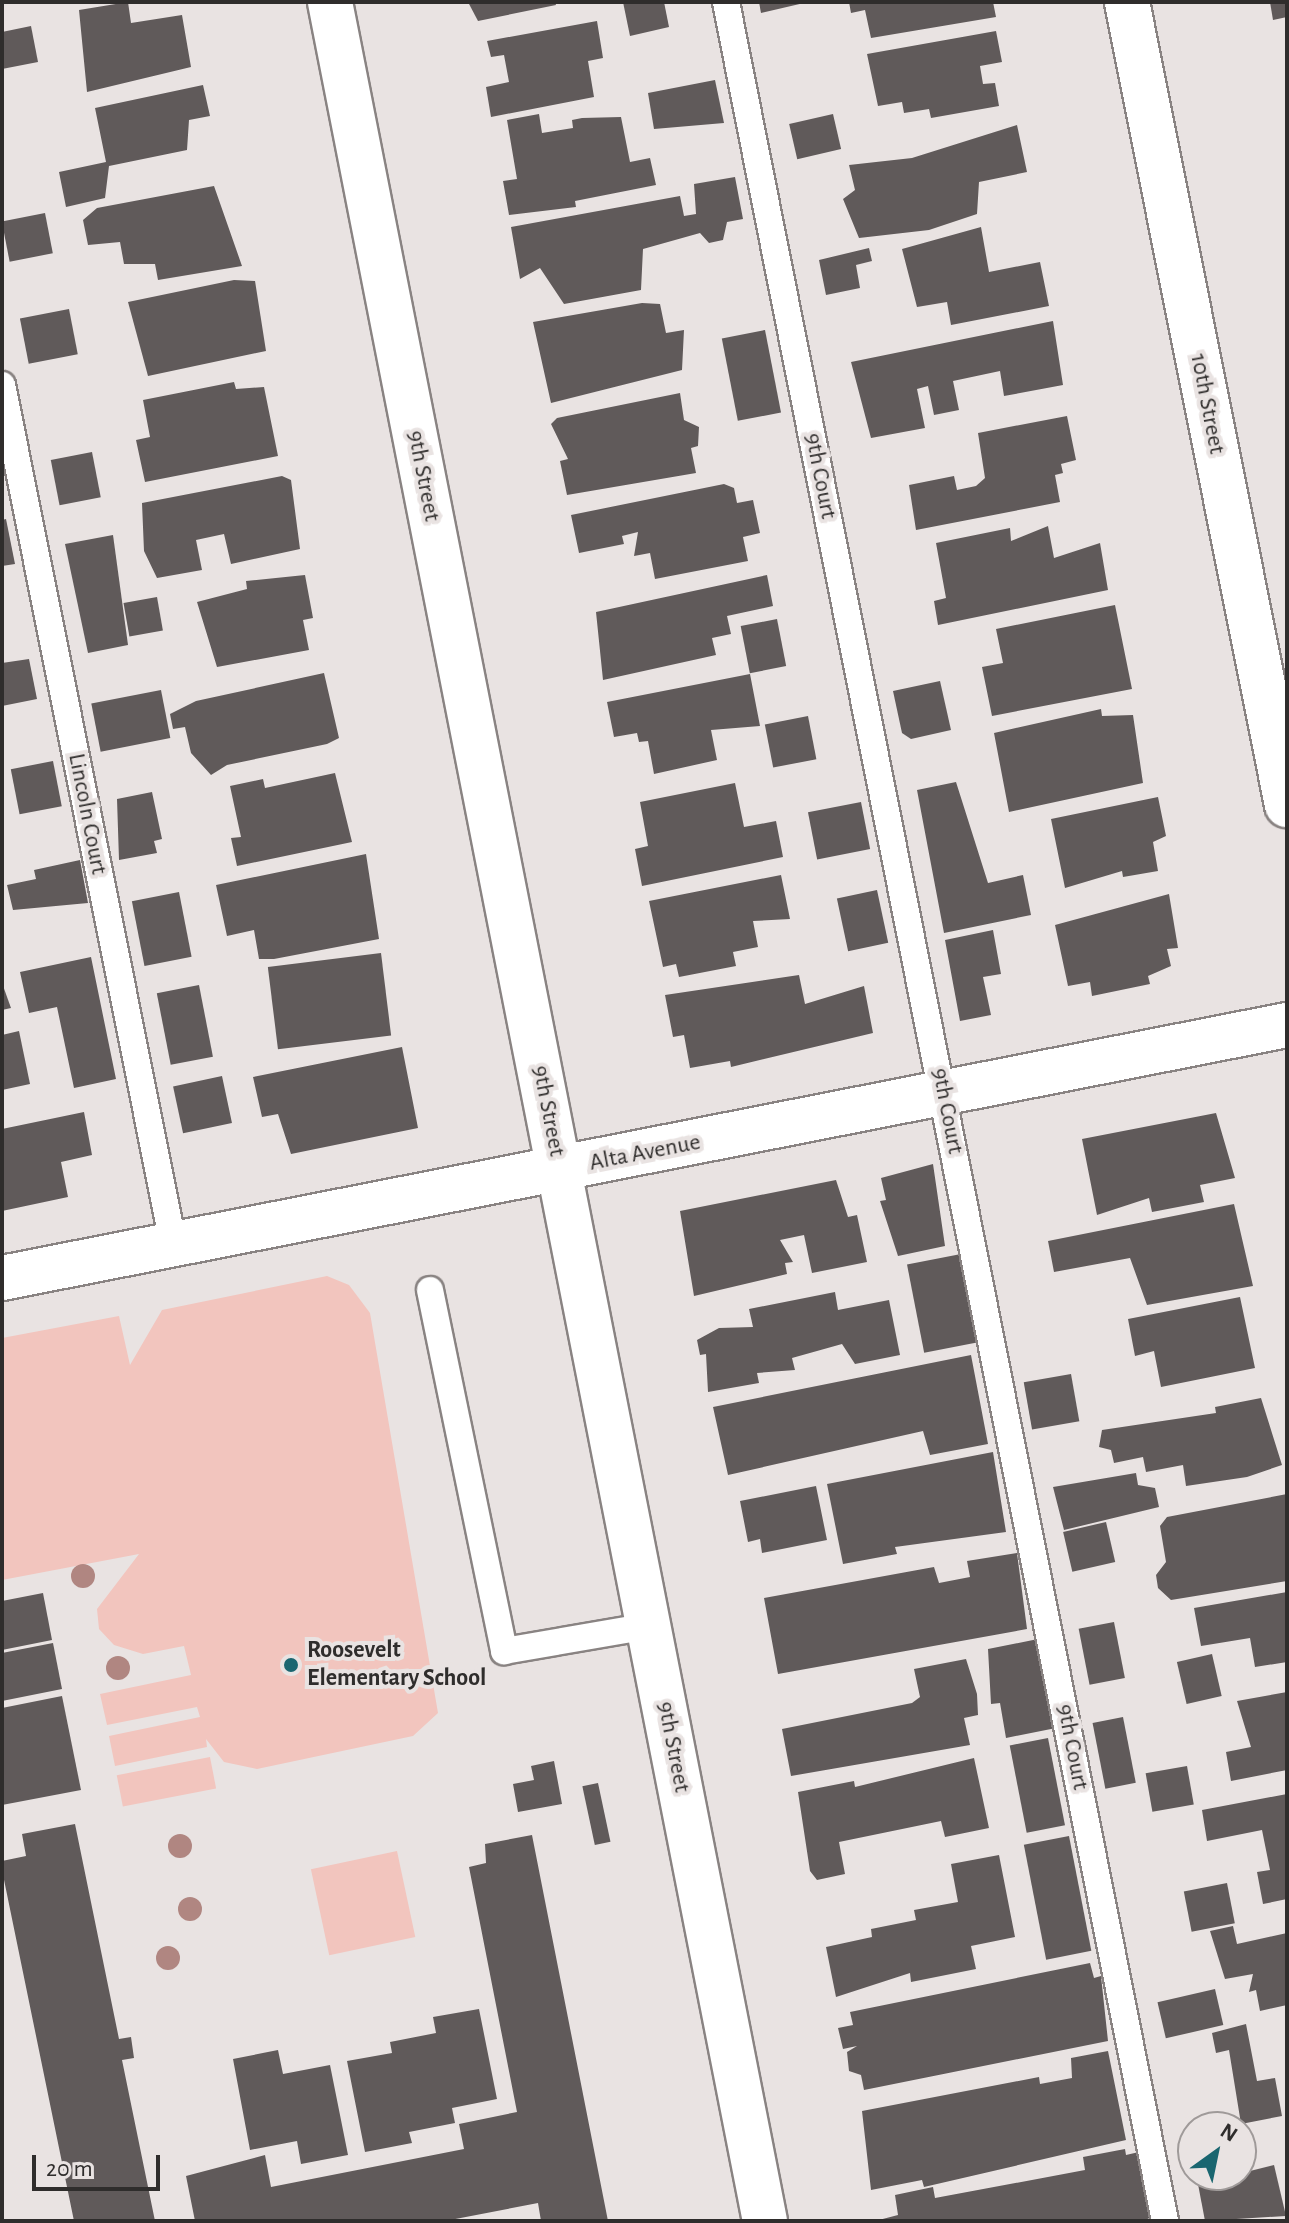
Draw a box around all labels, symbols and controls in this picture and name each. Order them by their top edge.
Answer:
street label: 10th Street [1183,351,1231,457]
street label: 9th Street [400,428,446,524]
street label: 9th Court [798,431,842,521]
street label: Lincoln Court [61,751,113,877]
street label: 9th Street [525,1063,571,1159]
street label: 9th Court [925,1066,969,1156]
street label: Alta Avenue [587,1128,703,1178]
place label: Roosevelt Elementary School [307,1637,486,1693]
marker: Roosevelt Elementary School [282,1656,300,1674]
street label: 9th Street [650,1699,696,1795]
street label: 9th Court [1050,1702,1094,1792]
north arrow [1177,2111,1257,2191]
text: N [1217,2119,1241,2146]
scale bar [36,2139,164,2189]
text: 20 m [46,2157,93,2181]

